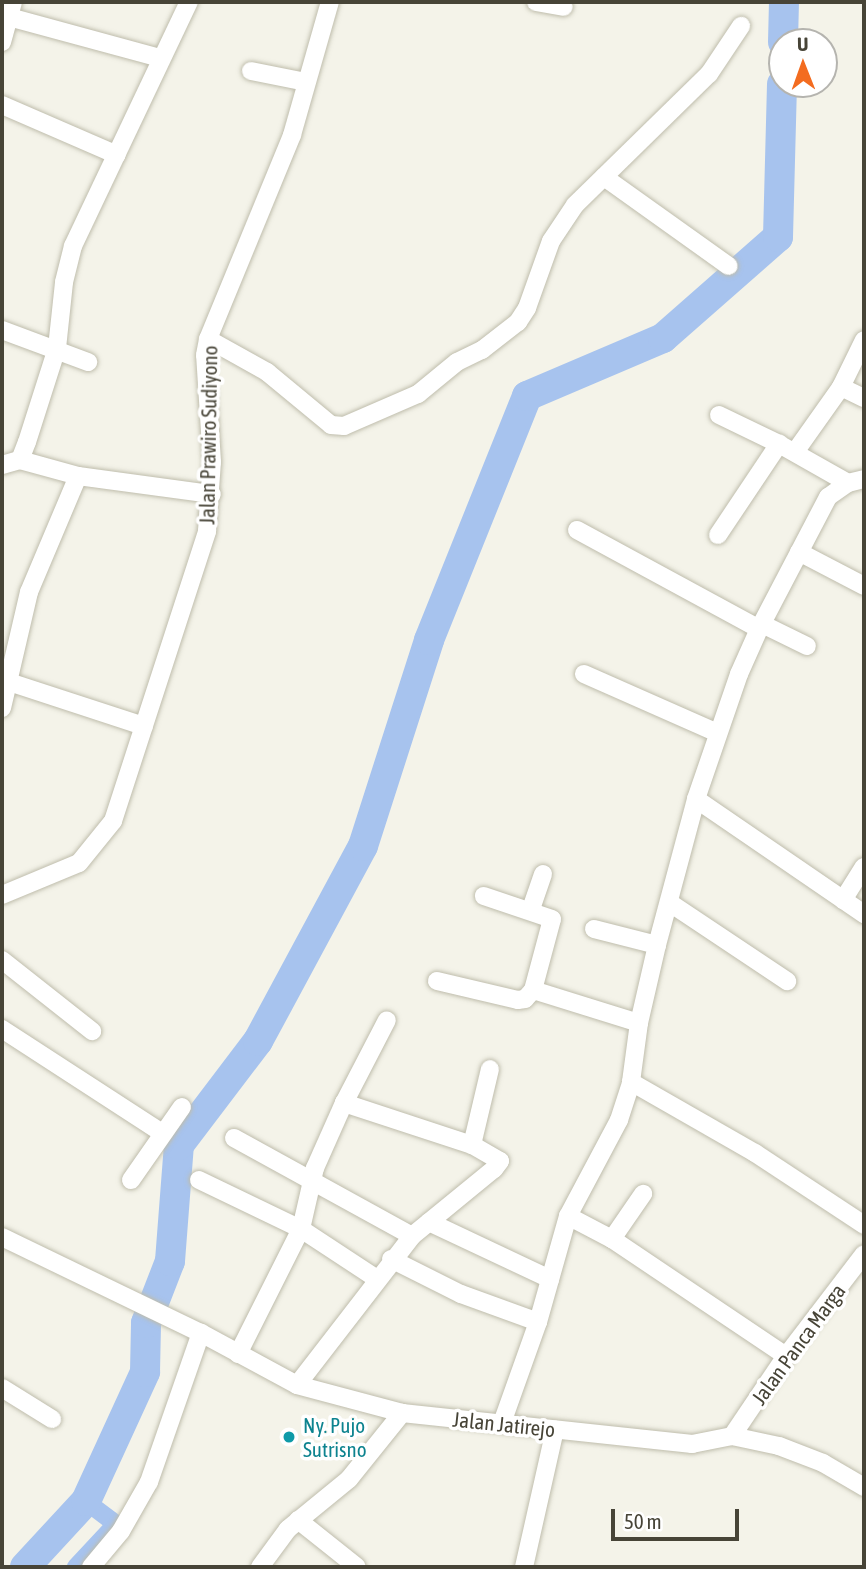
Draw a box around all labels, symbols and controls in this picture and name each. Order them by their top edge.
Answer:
north arrow [768,28,838,98]
text: U [797,33,808,55]
street label: Jalan Prawiro Sudiyono [194,345,222,525]
street label: Jalan Panca Marga [746,1279,850,1409]
street label: Jalan Jatirejo [452,1406,556,1442]
place label: Ny. Pujo Sutrisno [303,1412,367,1462]
marker: Ny. Pujo Sutrisno [281,1429,297,1445]
scale bar [614,1496,742,1540]
text: 50 m [624,1509,662,1533]

